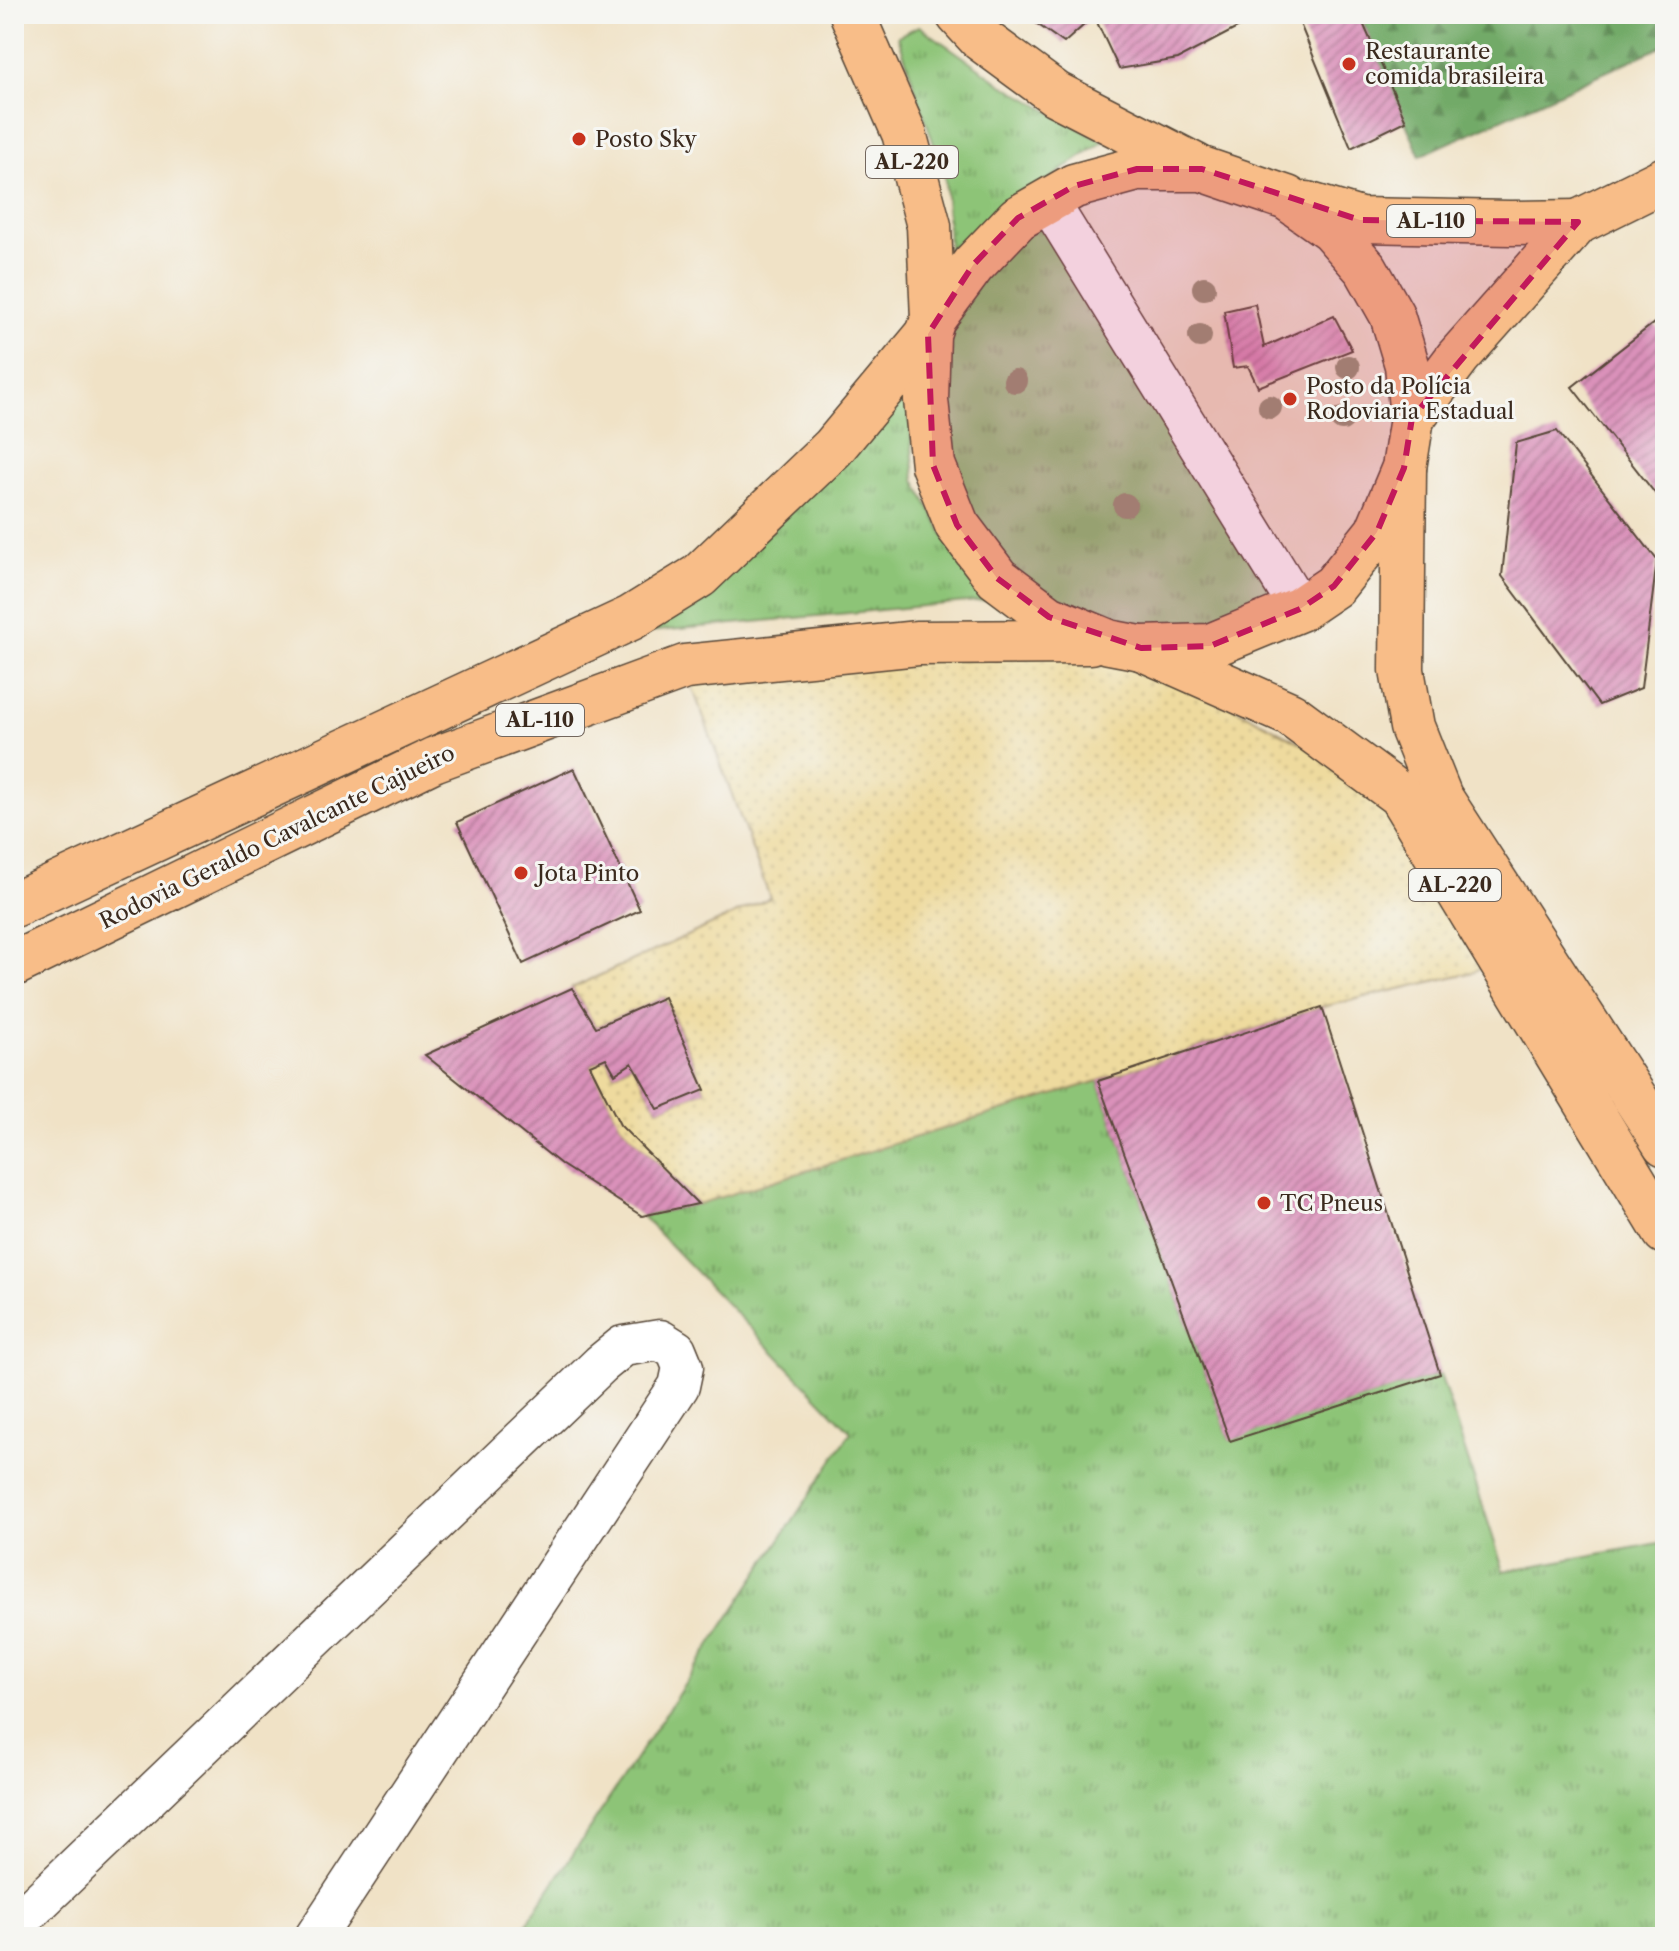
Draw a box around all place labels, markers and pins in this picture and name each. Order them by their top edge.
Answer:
place label: Restaurante comida brasileira [1365,38,1545,90]
marker: Restaurante comida brasileira [1340,55,1358,73]
place label: Posto Sky [595,126,698,153]
marker: Posto Sky [570,130,588,148]
place label: Posto da Polícia Rodoviaria Estadual [1306,373,1515,425]
marker: Posto da Polícia Rodoviaria Estadual [1281,390,1299,408]
place label: Jota Pinto [534,860,639,887]
marker: Jota Pinto [512,864,530,882]
place label: TC Pneus [1280,1190,1383,1217]
marker: TC Pneus [1255,1194,1273,1212]

